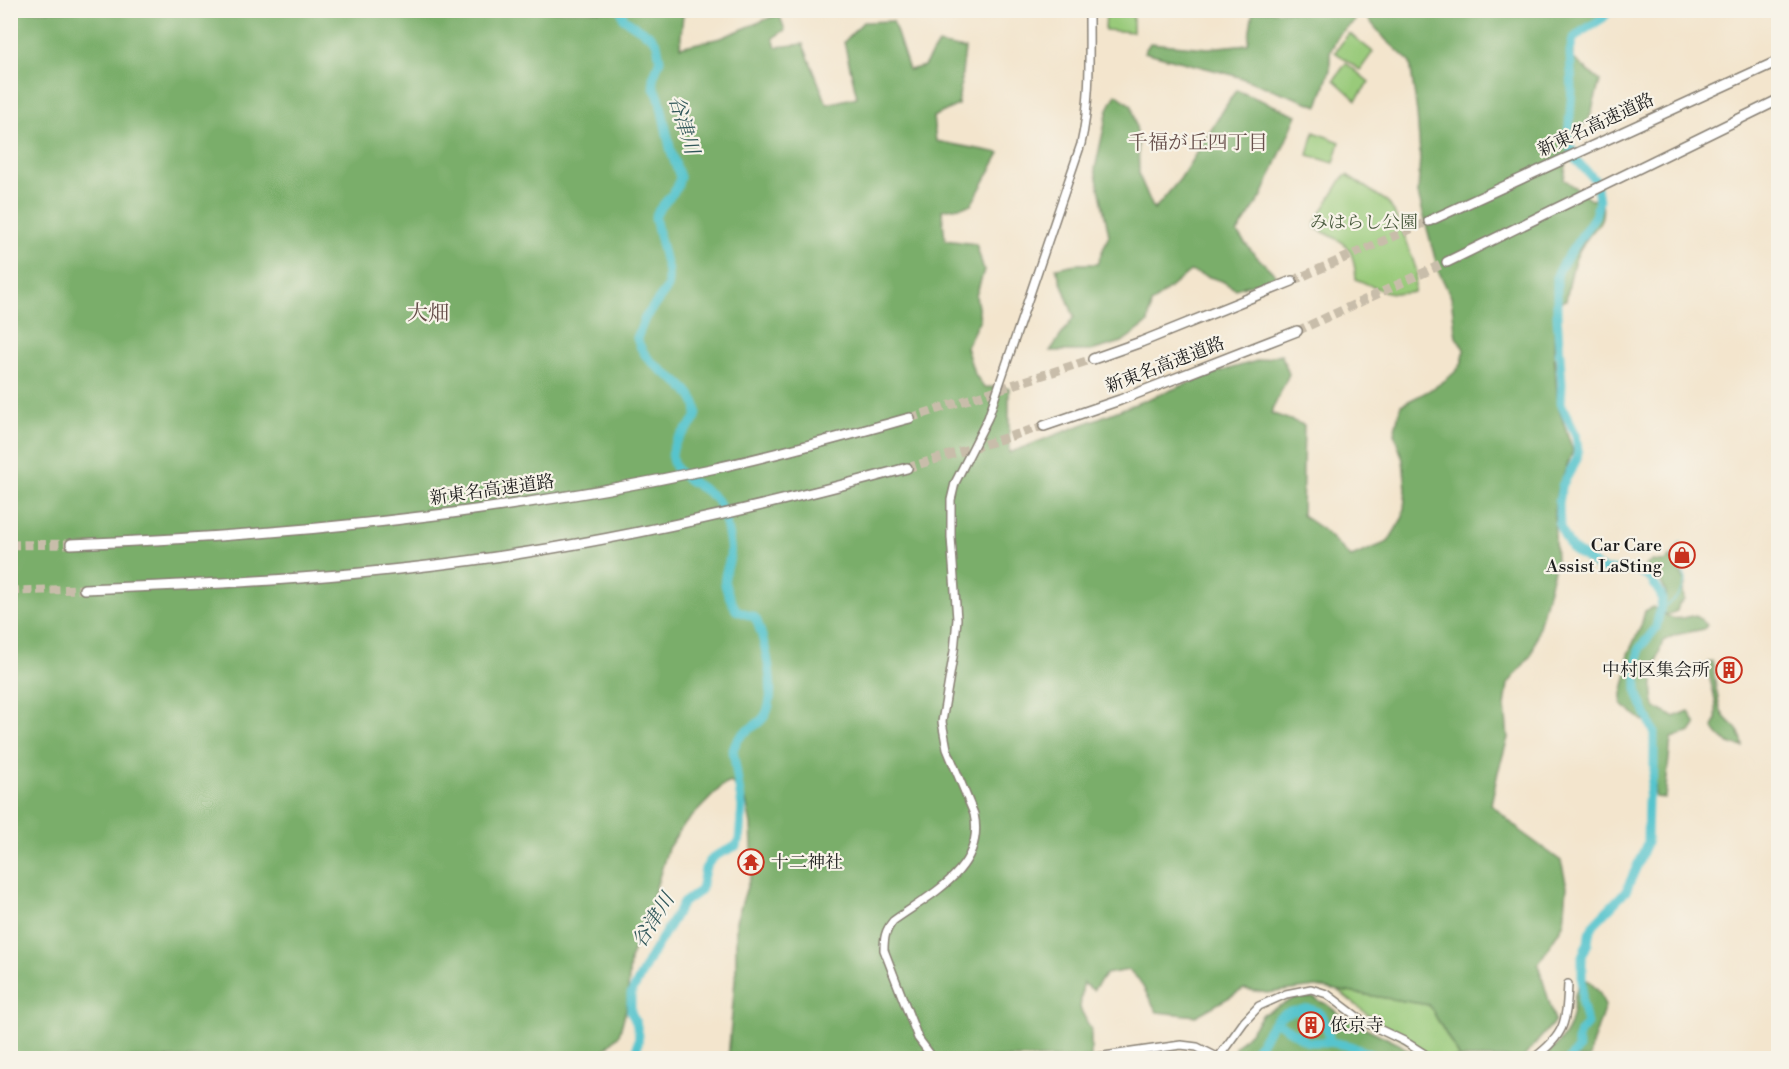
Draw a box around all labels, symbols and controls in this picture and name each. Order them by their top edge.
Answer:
street label: 新東名高速道路 [1534,88,1658,162]
water label: 谷津川 [662,93,704,159]
district label: 千福が丘四丁目 [1128,131,1268,156]
park label: みはらし公園 [1310,211,1418,234]
district label: 大畑 [407,301,449,327]
street label: 新東名高速道路 [1102,332,1228,398]
street label: 新東名高速道路 [428,470,556,510]
place label: Car Care Assist LaSting [1545,534,1663,578]
shop icon: Car Care Assist LaSting [1667,540,1697,570]
building icon: 中村区集会所 [1714,655,1744,685]
place label: 中村区集会所 [1602,659,1710,682]
temple icon: 十二神社 [736,847,766,877]
place label: 十二神社 [771,851,843,874]
water label: 谷津川 [628,887,682,953]
building icon: 依京寺 [1296,1010,1326,1040]
place label: 依京寺 [1330,1014,1384,1037]

